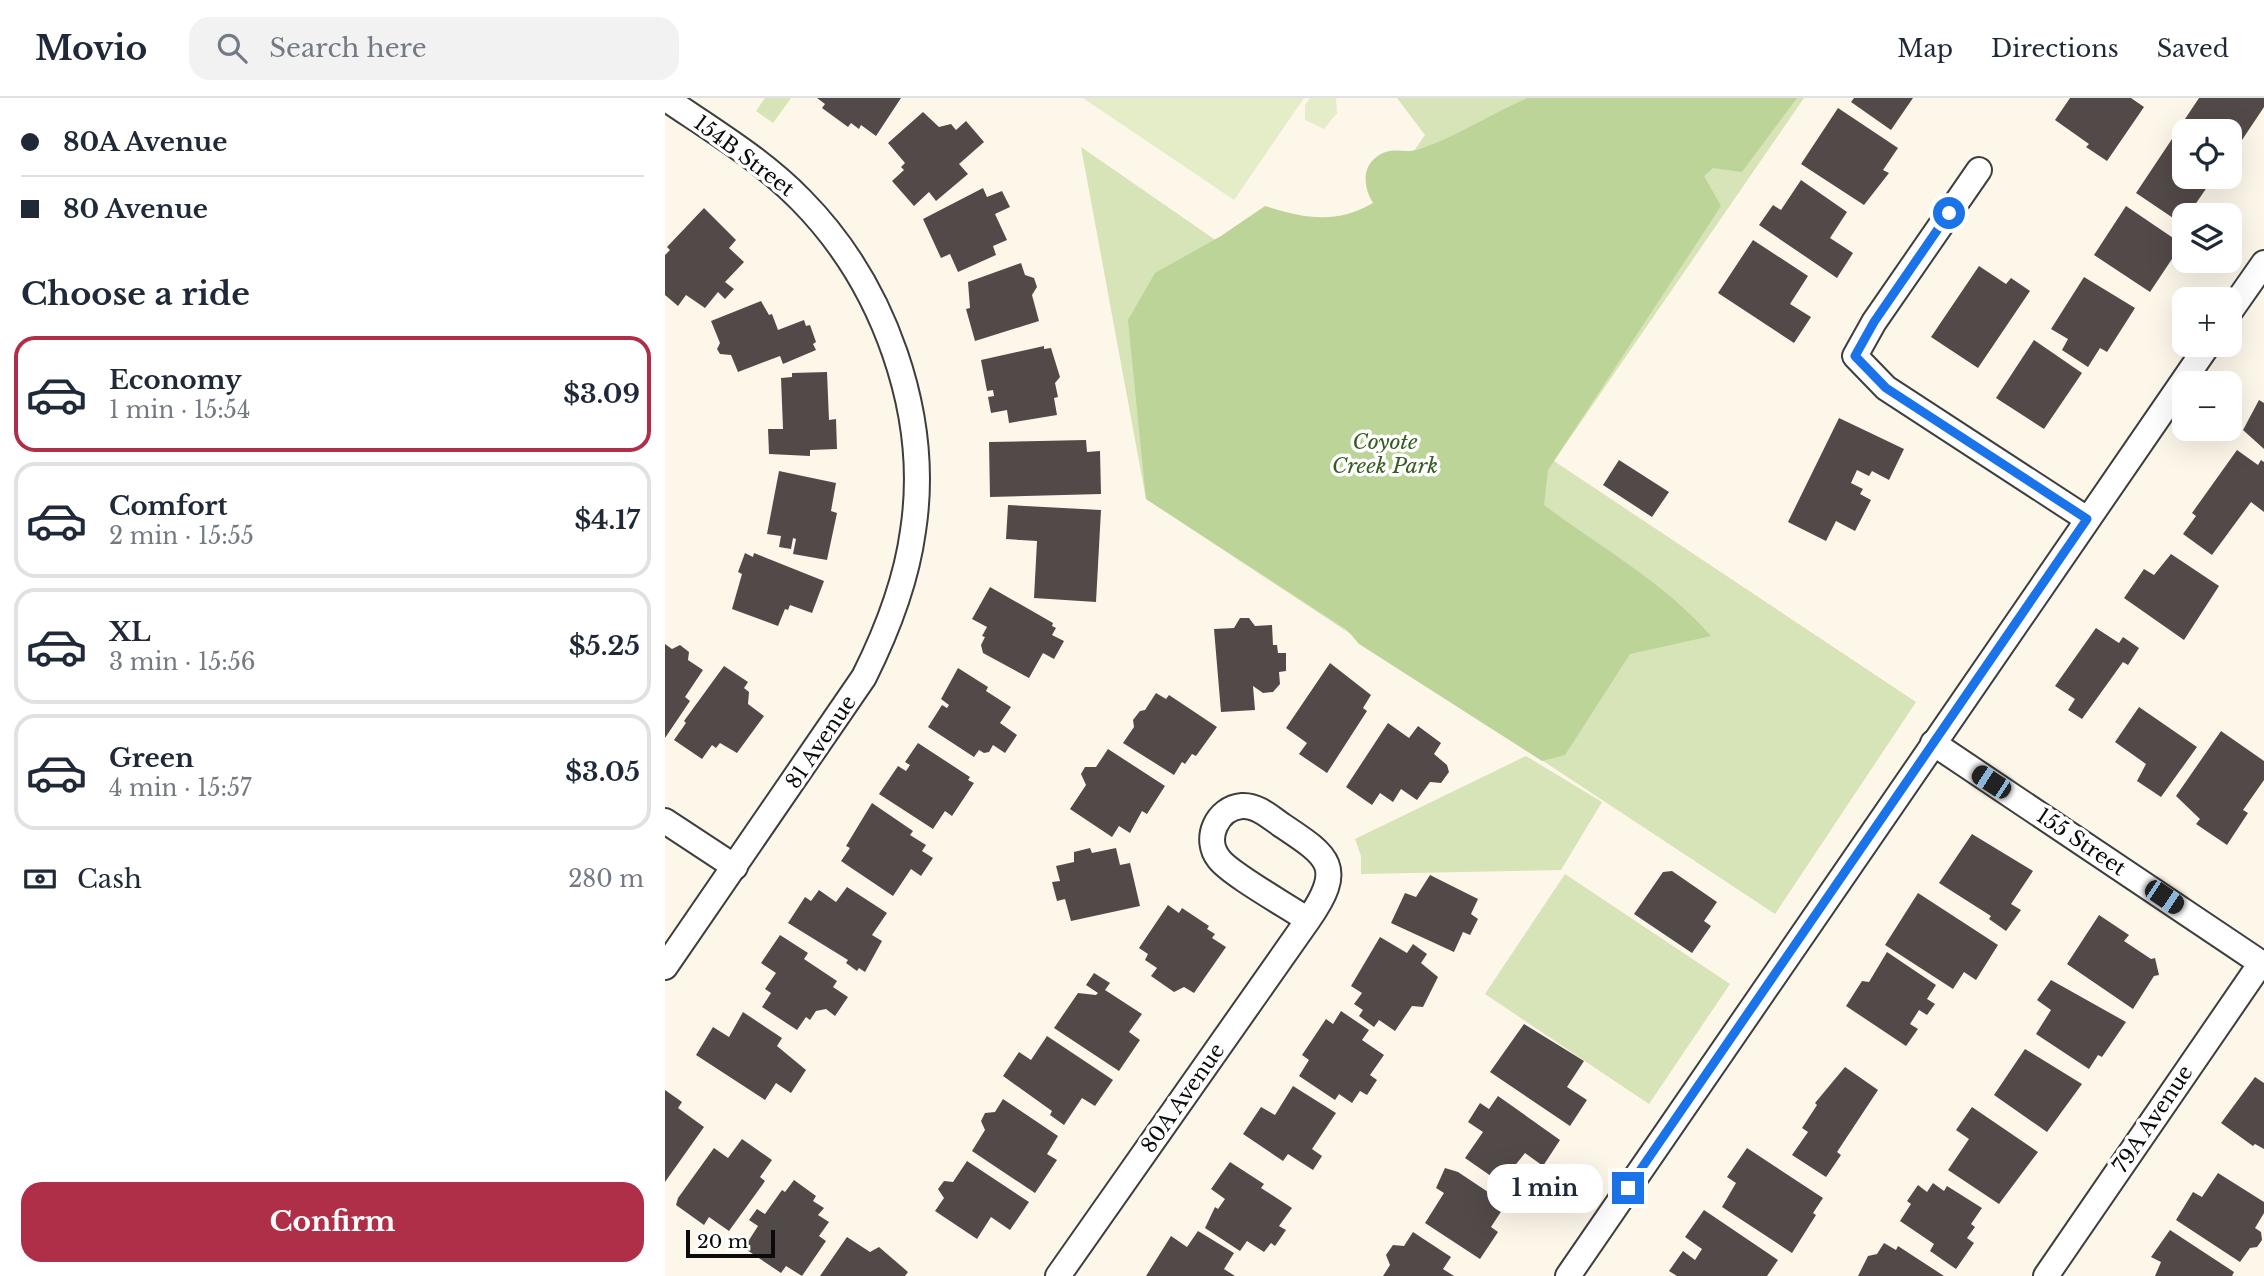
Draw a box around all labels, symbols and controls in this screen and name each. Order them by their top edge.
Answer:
search box [189,17,679,80]
text: Movio [35,28,147,69]
icon: search [213,29,251,67]
text: Search here [269,32,427,64]
text: Map [1897,34,1953,63]
text: Directions [1991,34,2119,63]
text: Saved [2157,34,2229,63]
street label: 154B Street [689,110,799,202]
map controls [2172,119,2242,441]
button: locate [2172,119,2242,189]
text: 80A Avenue [63,126,227,158]
text: 80 Avenue [63,193,208,225]
route start [1933,197,1965,229]
button: layers [2172,203,2242,273]
text: Choose a ride [21,274,250,314]
button: + [2172,287,2242,357]
icon: car [25,363,88,426]
text: Economy [109,364,242,396]
button: − [2172,371,2242,441]
text: $3.09 [563,378,640,410]
text: 1 min · 15:54 [109,396,250,424]
park label: Coyote Creek Park [1332,429,1438,479]
icon: car [25,489,88,552]
text: Comfort [109,490,227,522]
text: $4.17 [574,504,640,536]
text: 2 min · 15:55 [109,522,254,550]
icon: car [25,615,88,678]
text: XL [109,616,151,648]
text: $5.25 [569,630,640,662]
text: 3 min · 15:56 [109,648,256,676]
street label: 81 Avenue [780,690,862,794]
icon: car [25,741,88,804]
text: Green [109,742,194,774]
text: $3.05 [565,756,640,788]
car [1968,762,2015,802]
text: 4 min · 15:57 [109,774,252,802]
street label: 155 Street [2031,803,2131,881]
icon: cash [21,860,59,898]
text: Cash [77,863,142,895]
text: 280 m [568,865,644,893]
car [2141,877,2188,917]
street label: 80A Avenue [1136,1038,1230,1158]
street label: 79A Avenue [2108,1060,2198,1178]
callout: 1 min [1488,1164,1604,1212]
route end [1612,1172,1644,1204]
text: 1 min [1512,1174,1578,1202]
button: Confirm [21,1182,644,1262]
scale bar [686,1227,775,1259]
text: 20 m [697,1230,748,1253]

